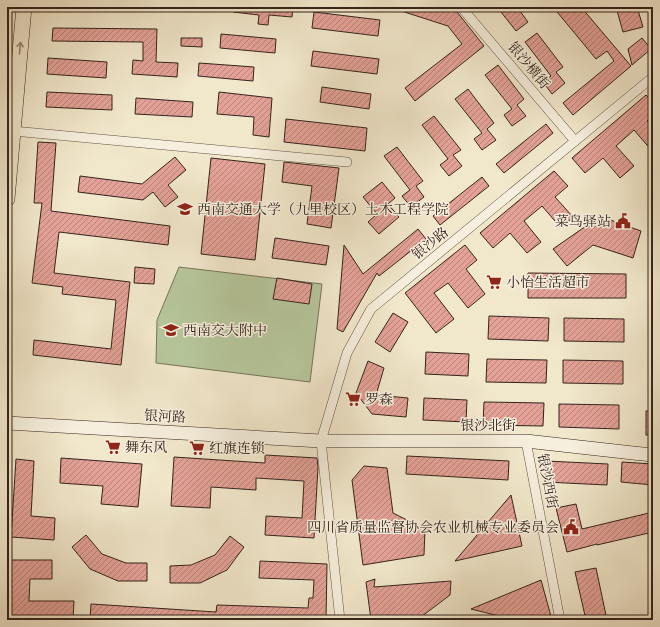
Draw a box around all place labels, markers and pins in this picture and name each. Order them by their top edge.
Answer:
school or university icon: 西南交通大学（九里校区）土木工程学院 [176,200,194,218]
place label: 西南交通大学（九里校区）土木工程学院 [197,200,449,219]
place label: 菜鸟驿站 [555,212,611,231]
public building icon: 菜鸟驿站 [614,212,632,230]
supermarket icon: 小怡生活超市 [485,273,503,291]
place label: 小怡生活超市 [506,273,590,292]
school or university icon: 西南交大附中 [162,321,180,339]
place label: 西南交大附中 [183,321,267,340]
supermarket icon: 罗森 [344,390,362,408]
place label: 罗森 [365,390,393,409]
supermarket icon: 舞东风 [104,438,122,456]
place label: 舞东风 [125,438,167,457]
supermarket icon: 红旗连锁 [188,439,206,457]
place label: 红旗连锁 [209,439,265,458]
place label: 四川省质量监督协会农业机械专业委员会 [307,518,559,537]
public building icon: 四川省质量监督协会农业机械专业委员会 [562,518,580,536]

